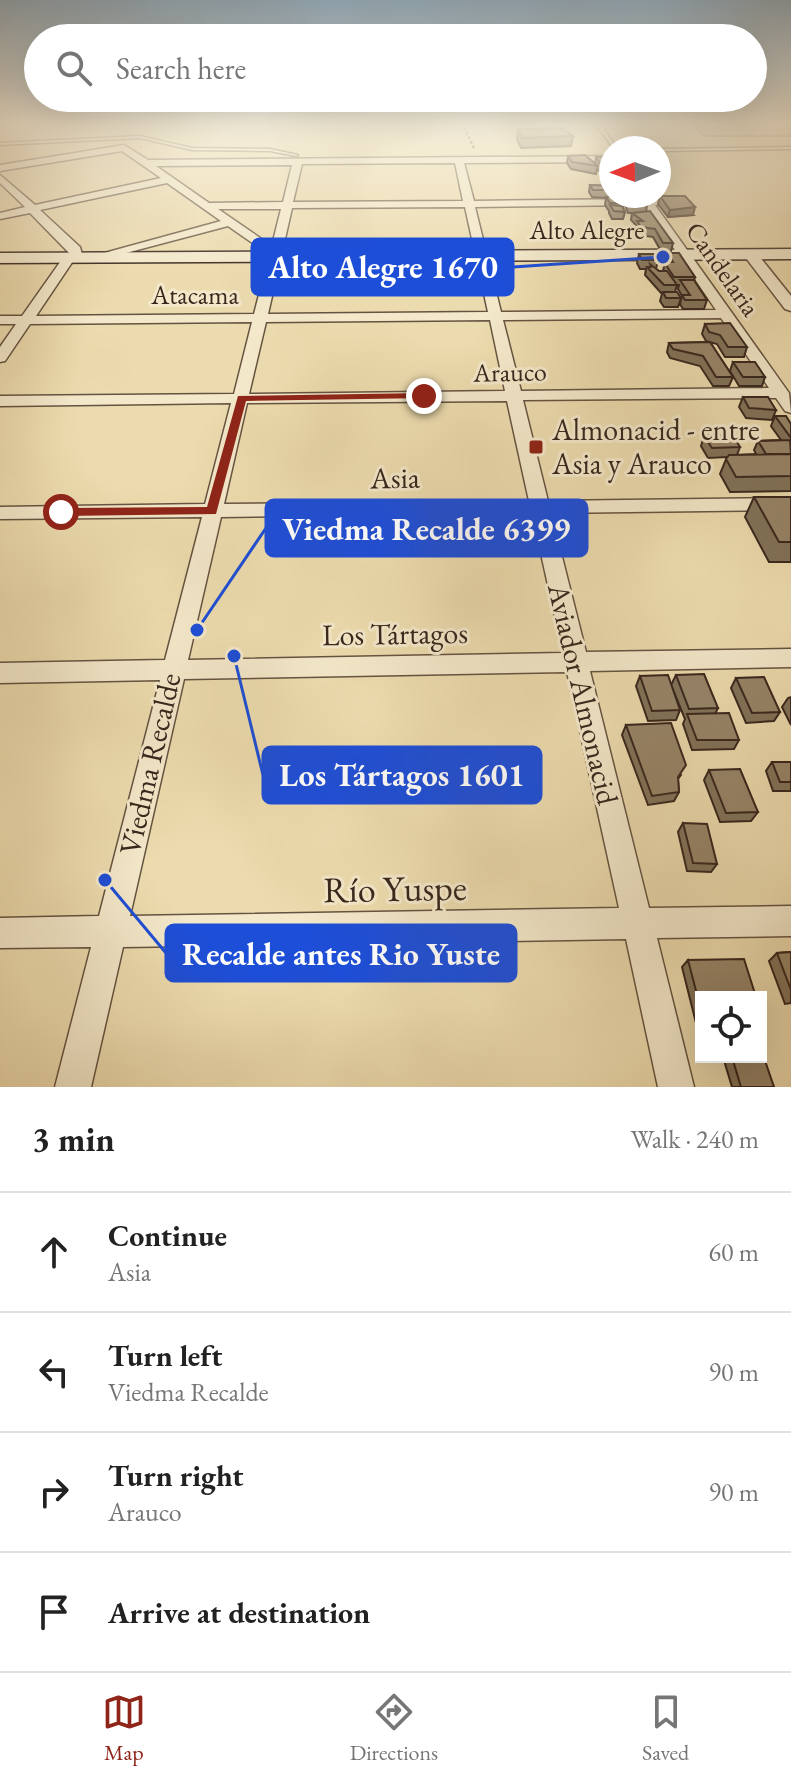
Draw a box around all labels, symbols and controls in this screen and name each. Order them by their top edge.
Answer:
search box [24,24,767,112]
icon: search [52,46,96,90]
text: Search here [116,49,246,88]
north arrow [599,136,671,208]
street label: Alto Alegre [529,213,644,247]
street label: Candelaria [678,215,768,323]
callout: Alto Alegre 1670 [252,239,513,295]
text: Alto Alegre 1670 [267,246,498,288]
street label: Atacama [150,278,239,312]
street label: Arauco [472,354,547,390]
route end [406,378,442,414]
place label: Almonacid - entre Asia y Arauco [551,410,760,483]
marker: Almonacid - entre Asia y Arauco [527,438,545,456]
street label: Asia [369,458,420,497]
route start [43,494,79,530]
callout: Viedma Recalde 6399 [266,500,587,556]
text: Viedma Recalde 6399 [282,508,570,550]
street label: Aviador Almonacid [539,578,628,809]
street label: Los Tártagos [322,613,468,654]
street label: Viedma Recalde [110,669,189,859]
callout: Los Tártagos 1601 [263,747,541,803]
text: Los Tártagos 1601 [279,754,525,796]
street label: Río Yuspe [323,864,467,913]
callout: Recalde antes Rio Yuste [166,925,516,981]
text: Recalde antes Rio Yuste [182,933,500,975]
map controls [695,991,767,1063]
button: locate [695,991,767,1063]
text: 3 min [32,1117,115,1161]
text: Walk · 240 m [631,1122,759,1156]
text: Continue [108,1216,227,1255]
icon: ahead [32,1230,76,1274]
text: 60 m [709,1235,759,1269]
text: Asia [108,1255,151,1289]
text: Turn left [108,1336,222,1375]
icon: left [32,1350,76,1394]
text: 90 m [709,1355,759,1389]
text: Viedma Recalde [108,1375,269,1409]
text: Turn right [108,1456,244,1495]
icon: right [32,1470,76,1514]
text: 90 m [709,1475,759,1509]
text: Arauco [108,1495,182,1529]
icon: arrive [32,1590,76,1634]
text: Arrive at destination [108,1593,370,1632]
tab: Map [102,1690,146,1767]
tab: Directions [350,1690,438,1767]
tab: Saved [642,1690,689,1767]

